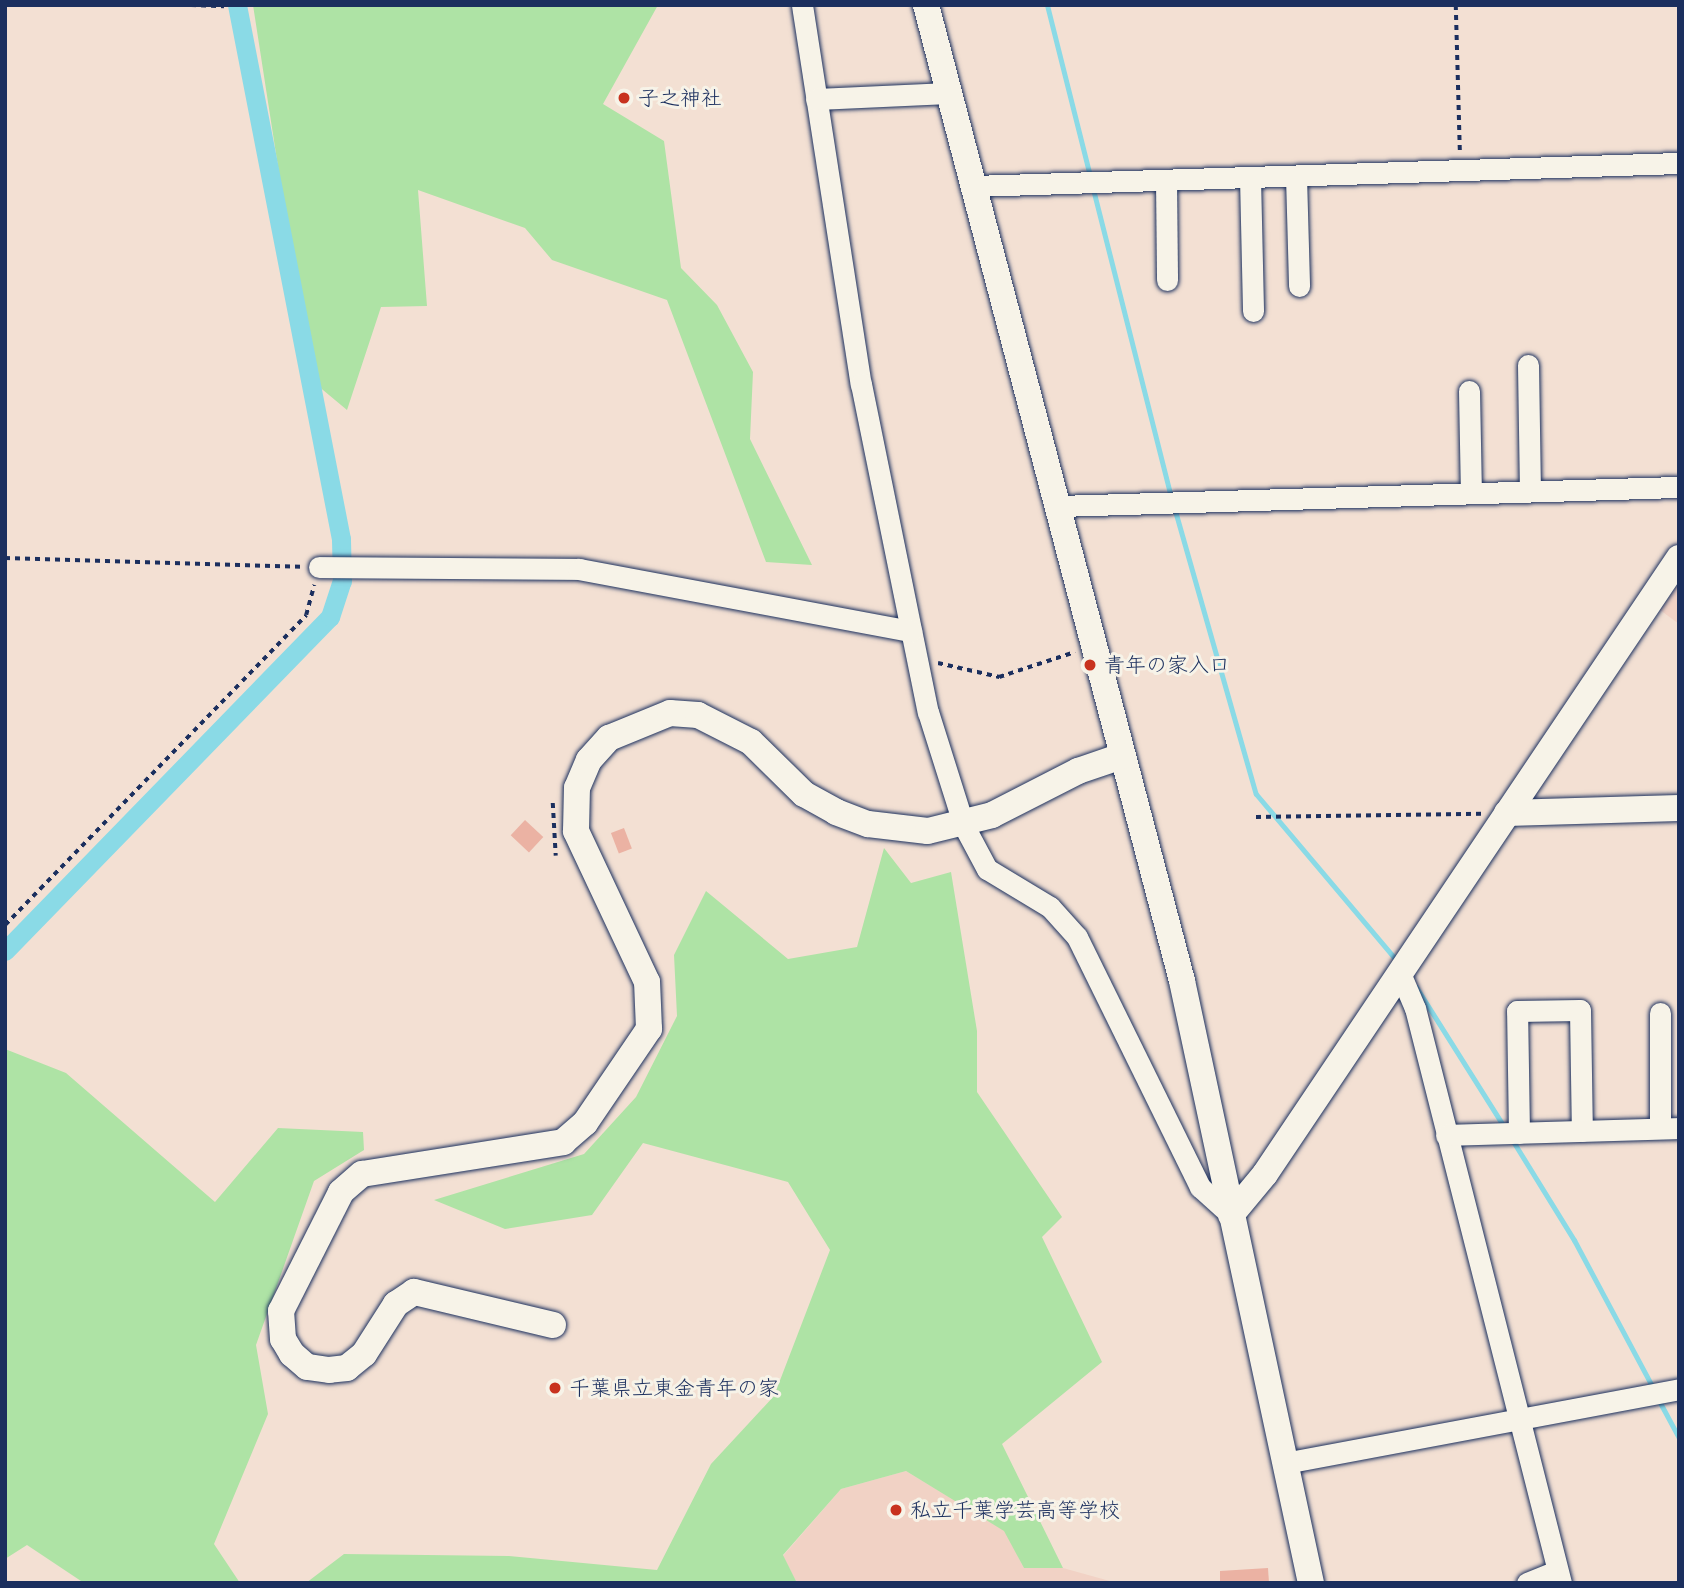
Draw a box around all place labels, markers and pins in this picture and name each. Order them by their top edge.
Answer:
place label: 子之神社 [638,85,722,111]
marker: 子之神社 [616,90,632,106]
place label: 青年の家入口 [1104,652,1230,678]
marker: 青年の家入口 [1082,657,1098,673]
place label: 千葉県立東金青年の家 [569,1375,779,1401]
marker: 千葉県立東金青年の家 [547,1380,563,1396]
place label: 私立千葉学芸高等学校 [910,1497,1120,1523]
marker: 私立千葉学芸高等学校 [888,1502,904,1518]

